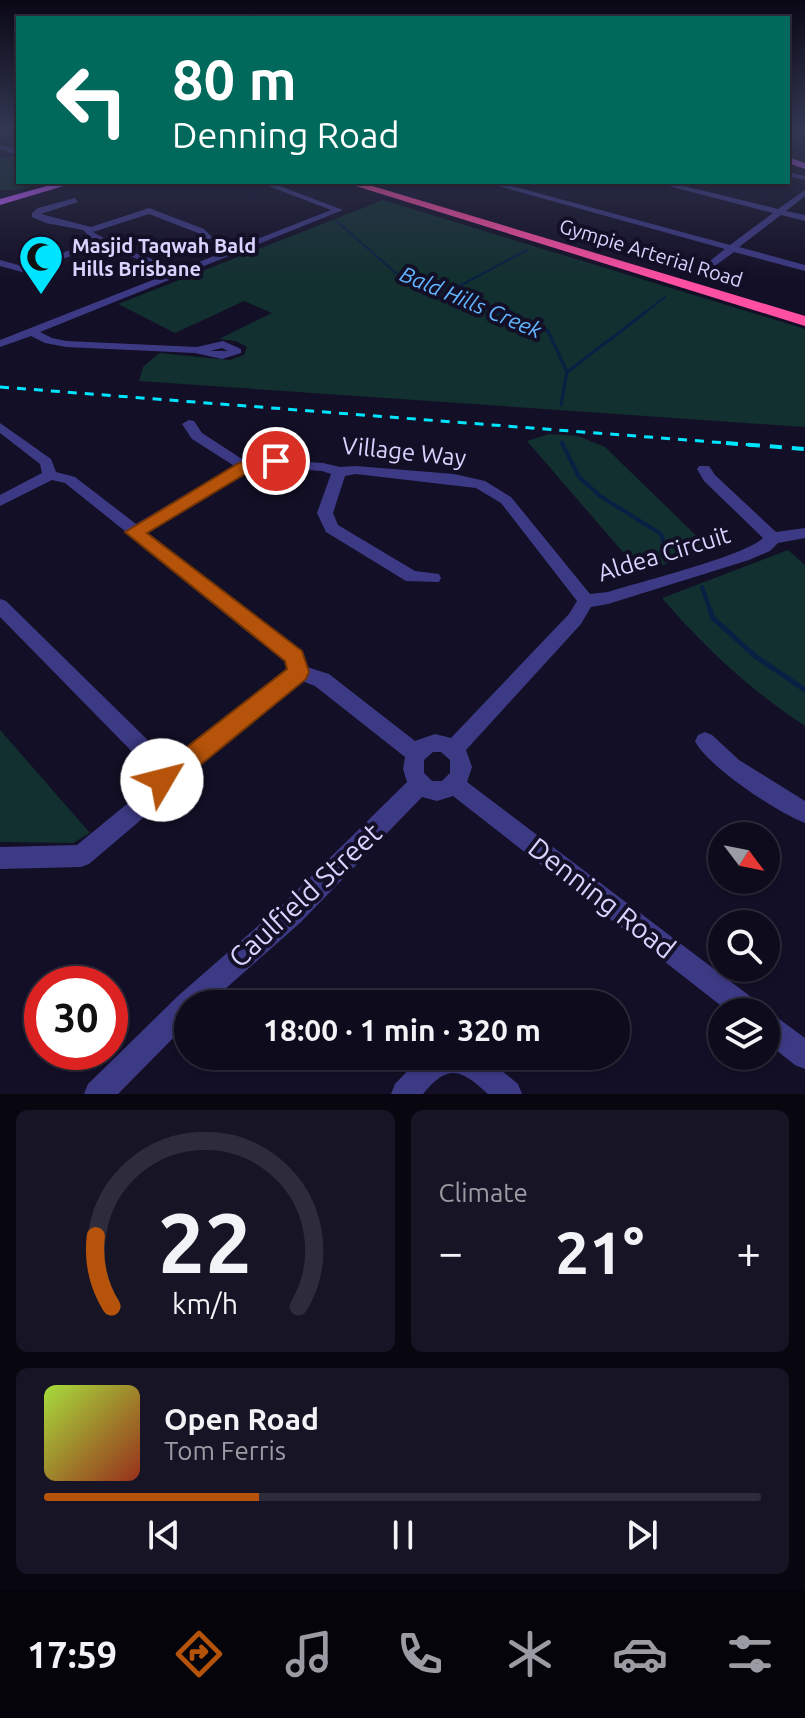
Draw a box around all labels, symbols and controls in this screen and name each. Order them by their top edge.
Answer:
icon: left [40,48,144,152]
text: 80 m [172,48,297,111]
text: Denning Road [172,114,400,155]
street label: Gympie Arterial Road [557,214,745,291]
mosque icon: Masjid Taqwah Bald Hills Brisbane [17,233,65,296]
place label: Masjid Taqwah Bald Hills Brisbane [72,234,256,280]
water label: Bald Hills Creek [397,260,546,343]
pin [242,427,310,495]
street label: Village Way [341,432,468,472]
icon: arrive [254,439,298,483]
street label: Aldea Circuit [595,520,734,586]
position arrow [120,738,204,822]
street label: Caulfield Street [222,816,387,973]
north arrow [708,822,780,894]
map controls [708,822,780,1070]
street label: Denning Road [523,831,682,964]
button: search [708,910,780,982]
speed limit sign: 30 [24,966,128,1070]
button: layers [708,998,780,1070]
text: 18:00 · 1 min · 320 m [263,1013,541,1047]
text: Climate [439,1178,528,1207]
text: 22 [158,1195,252,1289]
text: 21° [555,1218,644,1285]
text: − [439,1227,463,1276]
text: + [736,1227,761,1276]
text: km/h [172,1287,238,1319]
text: Open Road [164,1402,319,1436]
text: Tom Ferris [164,1436,286,1465]
icon: previous [142,1513,186,1557]
icon: pause [381,1513,425,1557]
icon: next [620,1513,664,1557]
icon: directions [171,1626,227,1682]
icon: music [281,1626,337,1682]
icon: phone [392,1626,448,1682]
icon: climate [502,1626,558,1682]
icon: car [612,1626,668,1682]
icon: filters [722,1626,778,1682]
text: 17:59 [27,1634,117,1675]

